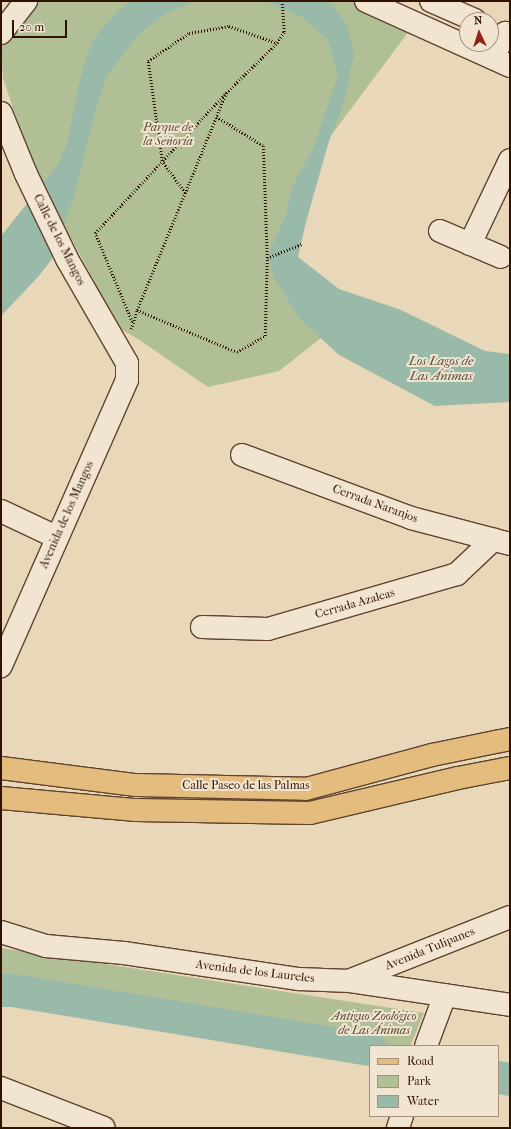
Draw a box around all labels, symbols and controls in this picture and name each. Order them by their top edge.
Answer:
scale bar [14,12,69,38]
north arrow [459,12,499,52]
text: N [474,14,483,27]
text: 20 m [19,20,44,34]
park label: Parque de la Señoría [143,121,193,149]
street label: Calle de los Mangos [30,192,88,288]
water label: Los Lagos de Las Ánimas [409,354,473,385]
street label: Avenida de los Mangos [37,459,97,571]
street label: Cerrada Naranjos [330,482,420,526]
street label: Cerrada Azaleas [314,586,396,622]
street label: Calle Paseo de las Palmas [182,779,310,793]
street label: Avenida Tulipanes [383,925,477,973]
street label: Avenida de los Laureles [195,958,315,986]
park label: Antiguo Zoológico de Las Ánimas [331,1010,417,1038]
legend [369,1045,499,1117]
text: Road [407,1054,434,1068]
text: Park [407,1074,431,1088]
text: Water [407,1094,439,1108]

